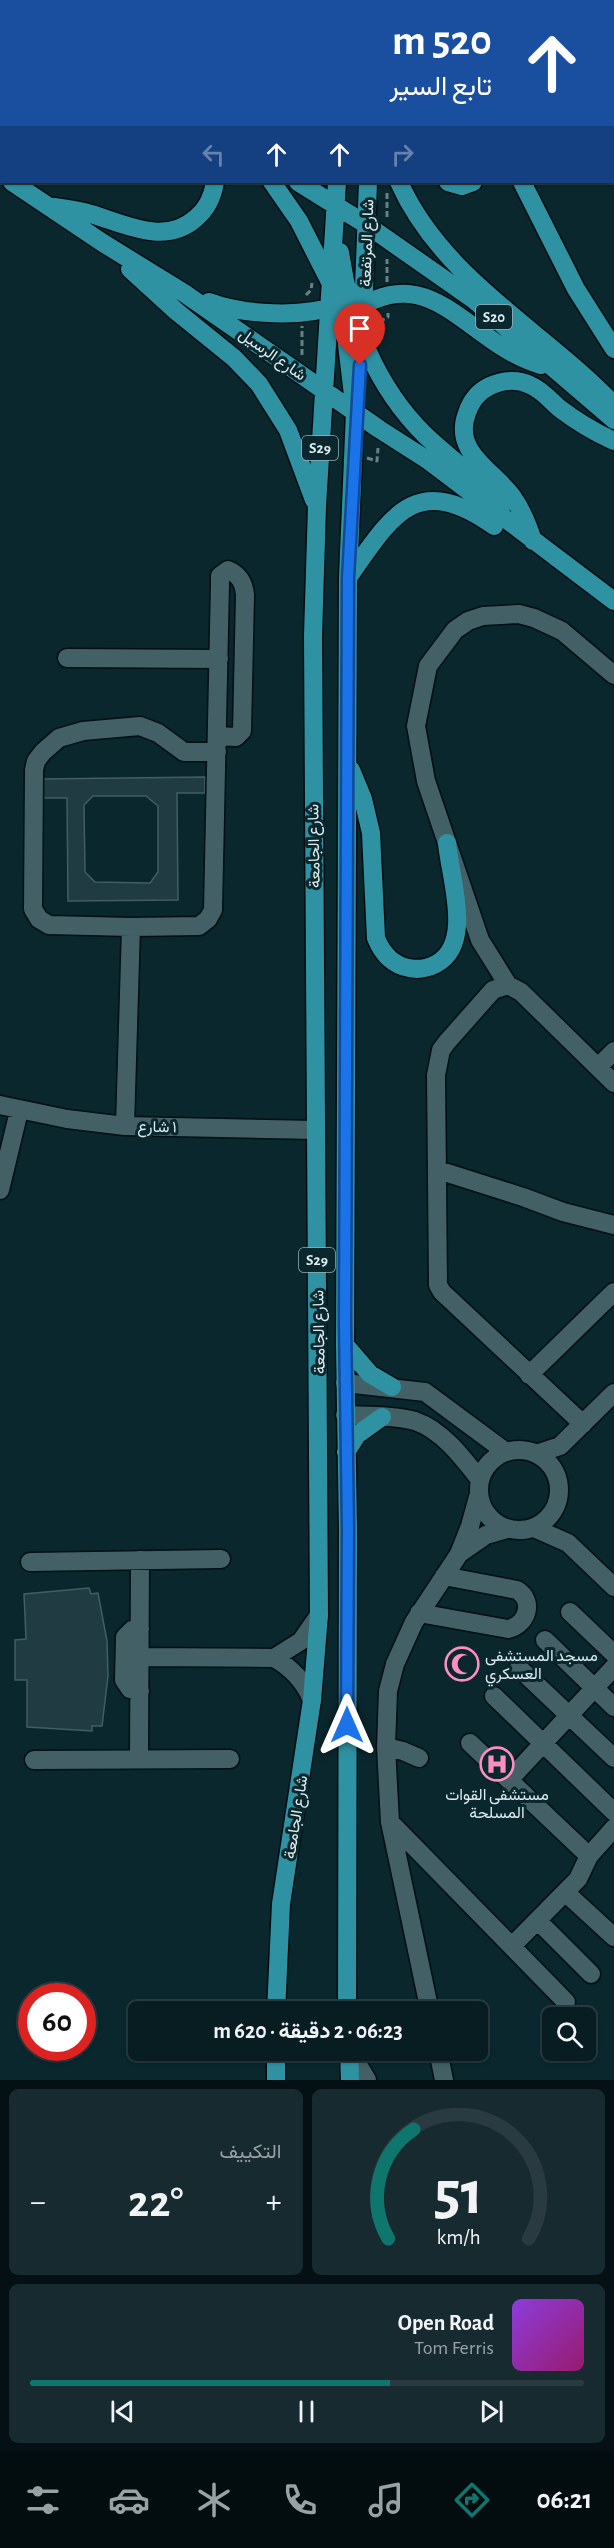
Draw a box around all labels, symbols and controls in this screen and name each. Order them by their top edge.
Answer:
text: 520 m [392,20,492,62]
icon: ahead [513,24,591,102]
text: تابع السير [389,73,492,100]
icon: left [197,138,230,171]
icon: ahead [260,138,293,171]
icon: ahead [323,138,356,171]
icon: right [386,138,419,171]
street label: شارع المرتفعة [357,199,380,287]
pin [334,303,385,365]
road number: S20 [476,305,512,329]
icon: arrive [343,312,376,345]
street label: شارع الرسيل [234,326,309,386]
road number: S29 [302,436,338,460]
street label: شارع الجامعة [305,804,326,888]
street label: ١ شارع [137,1119,177,1138]
road number: S29 [299,1248,335,1272]
street label: شارع الجامعة [310,1290,331,1374]
mosque icon: مسجد المستشفى العسكري [444,1646,480,1682]
place label: مسجد المستشفى العسكري [485,1648,598,1687]
position arrow [315,1693,379,1757]
hospital icon: مستشفى القوات المسلحة [479,1746,515,1782]
street label: شارع الجامعة [281,1774,313,1860]
place label: مستشفى القوات المسلحة [445,1787,549,1821]
speed limit sign: 60 [18,1983,96,2061]
map controls [542,2007,596,2061]
button: search [542,2007,596,2061]
text: 06:23 · 2 دقيقة · 620 m [213,2020,403,2042]
text: التكييف [219,2142,282,2162]
text: 51 [434,2163,483,2225]
text: 22° [128,2180,184,2225]
text: − [30,2186,46,2219]
text: + [266,2186,281,2219]
text: km/h [436,2227,480,2248]
text: Open Road [398,2312,494,2334]
text: Tom Ferris [414,2338,494,2358]
icon: previous [106,2395,139,2428]
icon: pause [290,2395,323,2428]
icon: next [475,2395,508,2428]
icon: filters [22,2479,64,2521]
icon: car [108,2479,150,2521]
icon: climate [193,2479,235,2521]
icon: phone [279,2479,321,2521]
icon: music [365,2479,407,2521]
icon: directions [451,2479,493,2521]
text: 06:21 [536,2486,592,2513]

